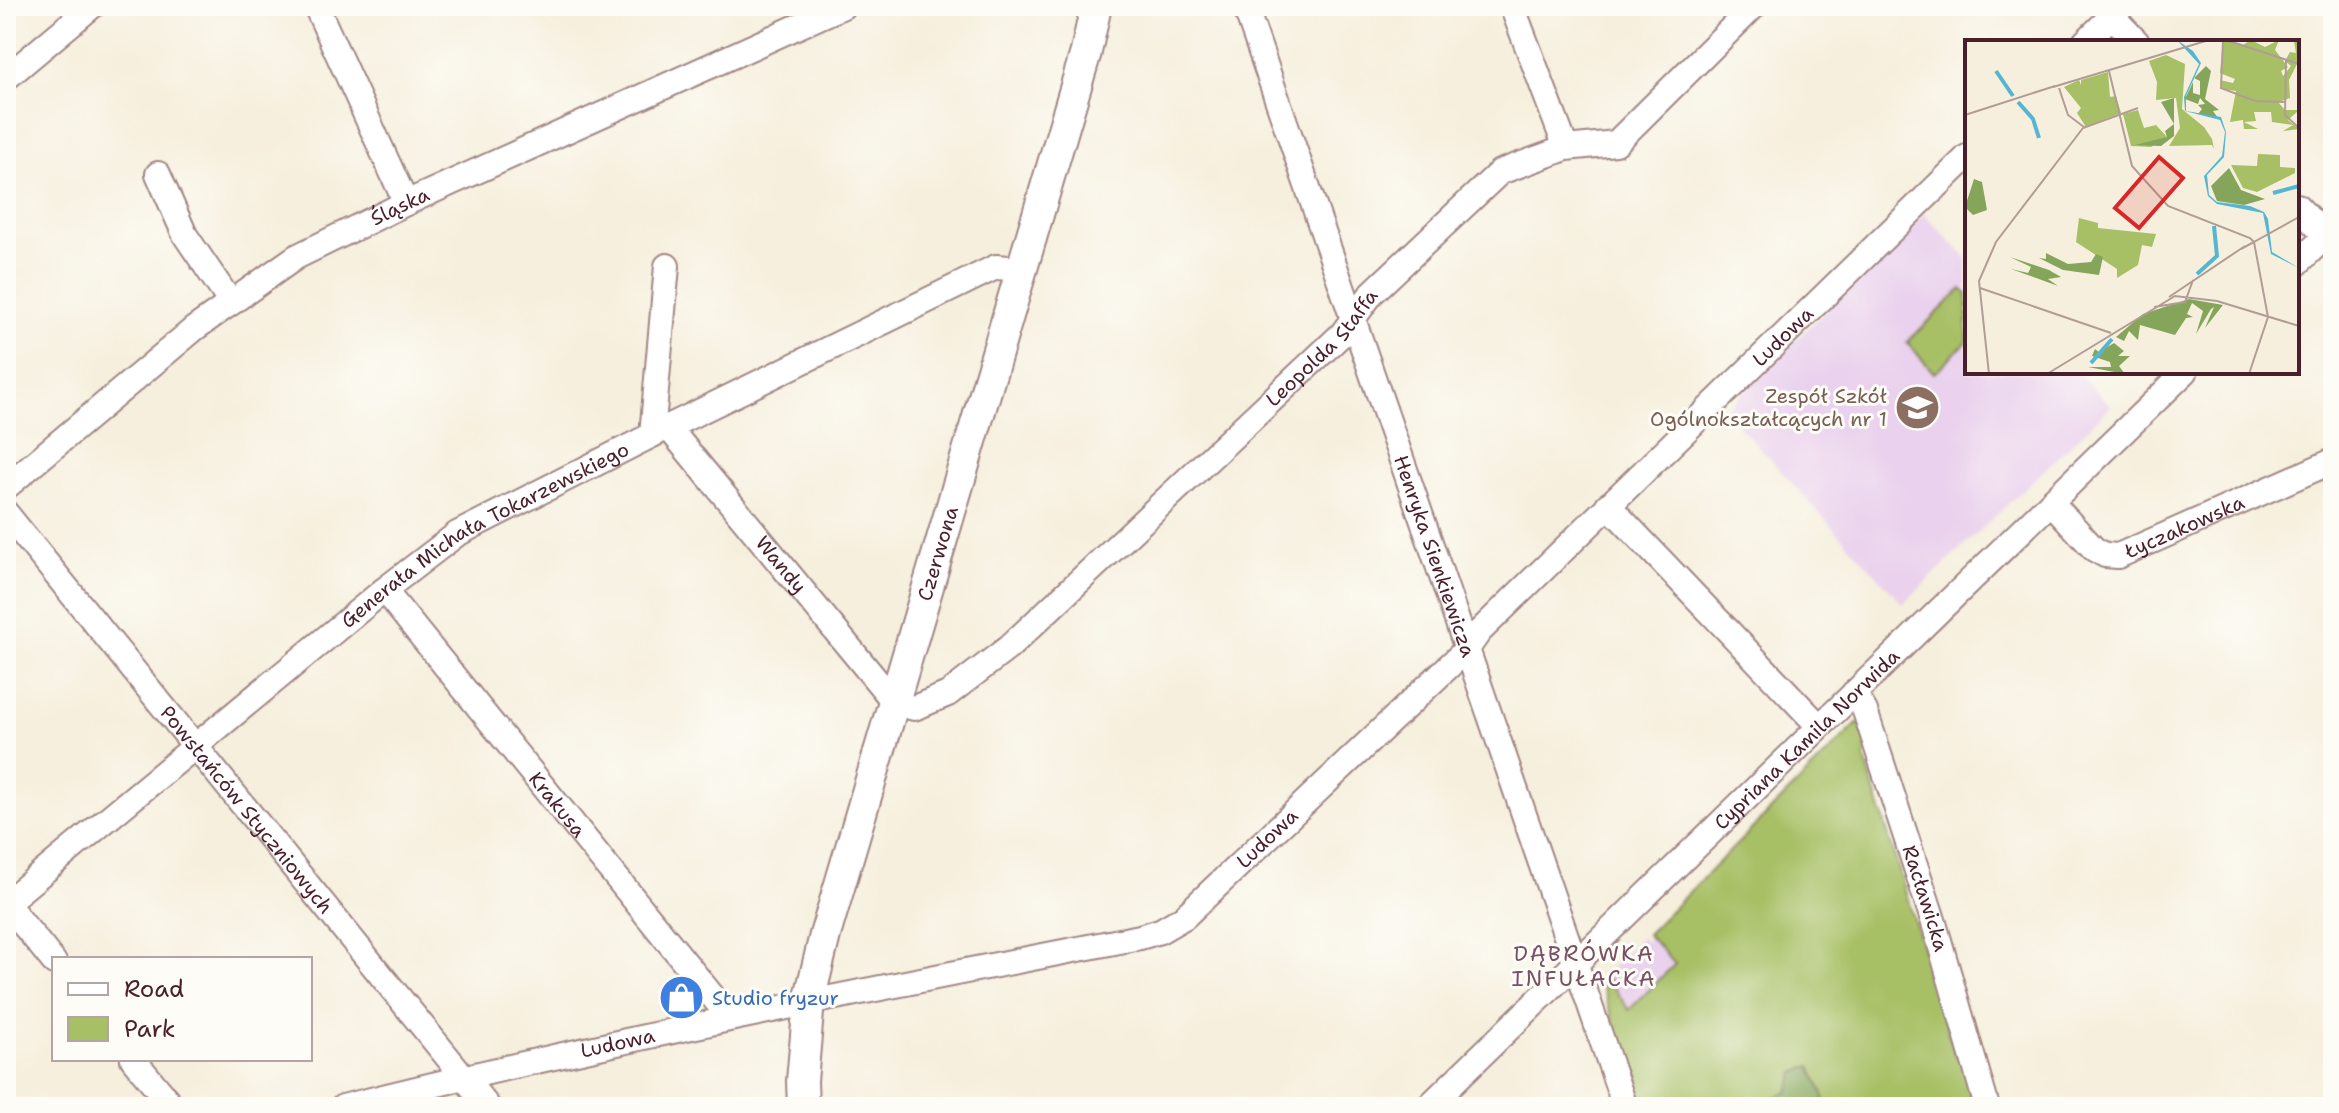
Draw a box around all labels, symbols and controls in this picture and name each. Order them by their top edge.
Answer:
inset map [1965,40,2299,374]
street label: Śląska [366,181,434,231]
street label: Leopolda Staffa [1260,283,1384,412]
street label: Ludowa [1747,300,1819,372]
place label: Zespół Szkół Ogólnokształcących nr 1 [1650,383,1887,432]
school or university icon: Zespół Szkół Ogólnokształcących nr 1 [1894,384,1942,432]
street label: Generała Michała Tokarzewskiego [335,436,633,634]
street label: Henryka Sienkiewicza [1388,452,1482,661]
street label: Łyczakowska [2120,489,2249,565]
street label: Czerwona [911,503,964,604]
street label: Wandy [750,530,812,599]
street label: Cypriana Kamila Norwida [1708,643,1906,835]
street label: Powstańców Styczniowych [155,700,339,919]
street label: Krakusa [523,767,592,843]
street label: Ludowa [1231,803,1304,874]
street label: Racławicka [1897,842,1955,955]
district label: DĄBRÓWKA INFUŁACKA [1512,939,1656,993]
legend [52,957,312,1061]
text: Road [124,973,184,1005]
shop icon: Studio fryzur [657,974,705,1022]
place label: Studio fryzur [712,985,839,1011]
text: Park [124,1013,176,1045]
street label: Ludowa [578,1022,658,1064]

